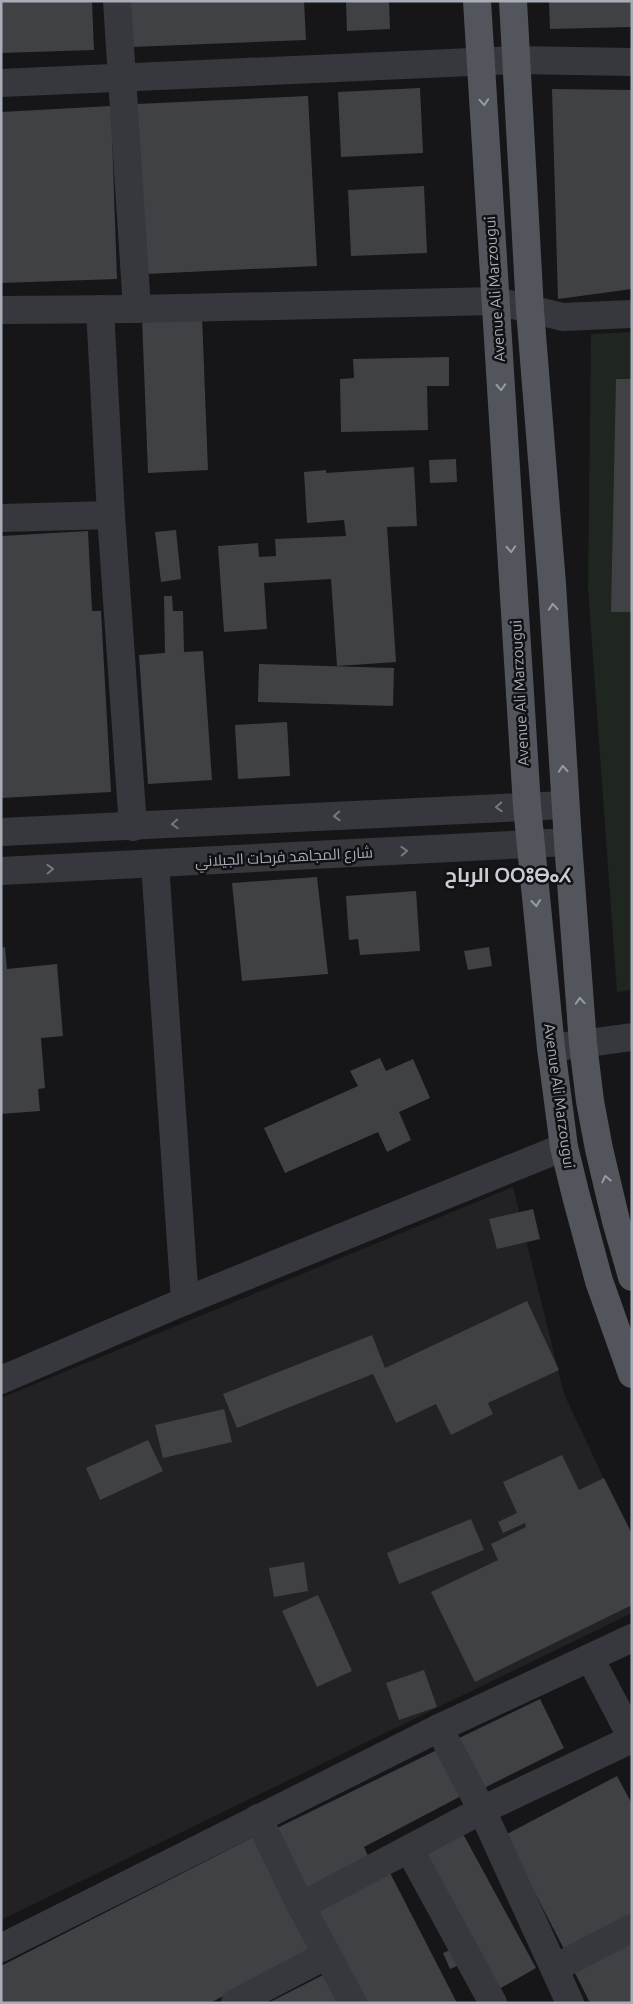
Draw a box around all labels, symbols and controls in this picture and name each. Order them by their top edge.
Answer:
one-way arrow [478,99,489,107]
street label: Avenue Ali Marzougui [481,216,508,363]
one-way arrow [496,383,507,391]
one-way arrow [506,545,517,553]
one-way arrow [548,603,559,611]
street label: Avenue Ali Marzougui [507,620,532,766]
one-way arrow [558,765,569,773]
one-way arrow [495,802,503,813]
one-way arrow [333,810,341,821]
one-way arrow [170,819,178,830]
street label: شارع المجاهد فرحات الجيلاني [195,843,374,874]
one-way arrow [401,845,409,856]
one-way arrow [46,863,54,874]
district label: الرباح ⵔⵔⵓⴱⴰⵃ [445,863,571,889]
one-way arrow [530,899,541,907]
one-way arrow [575,997,586,1005]
street label: Avenue Ali Marzougui [541,1022,578,1169]
one-way arrow [601,1174,612,1183]

